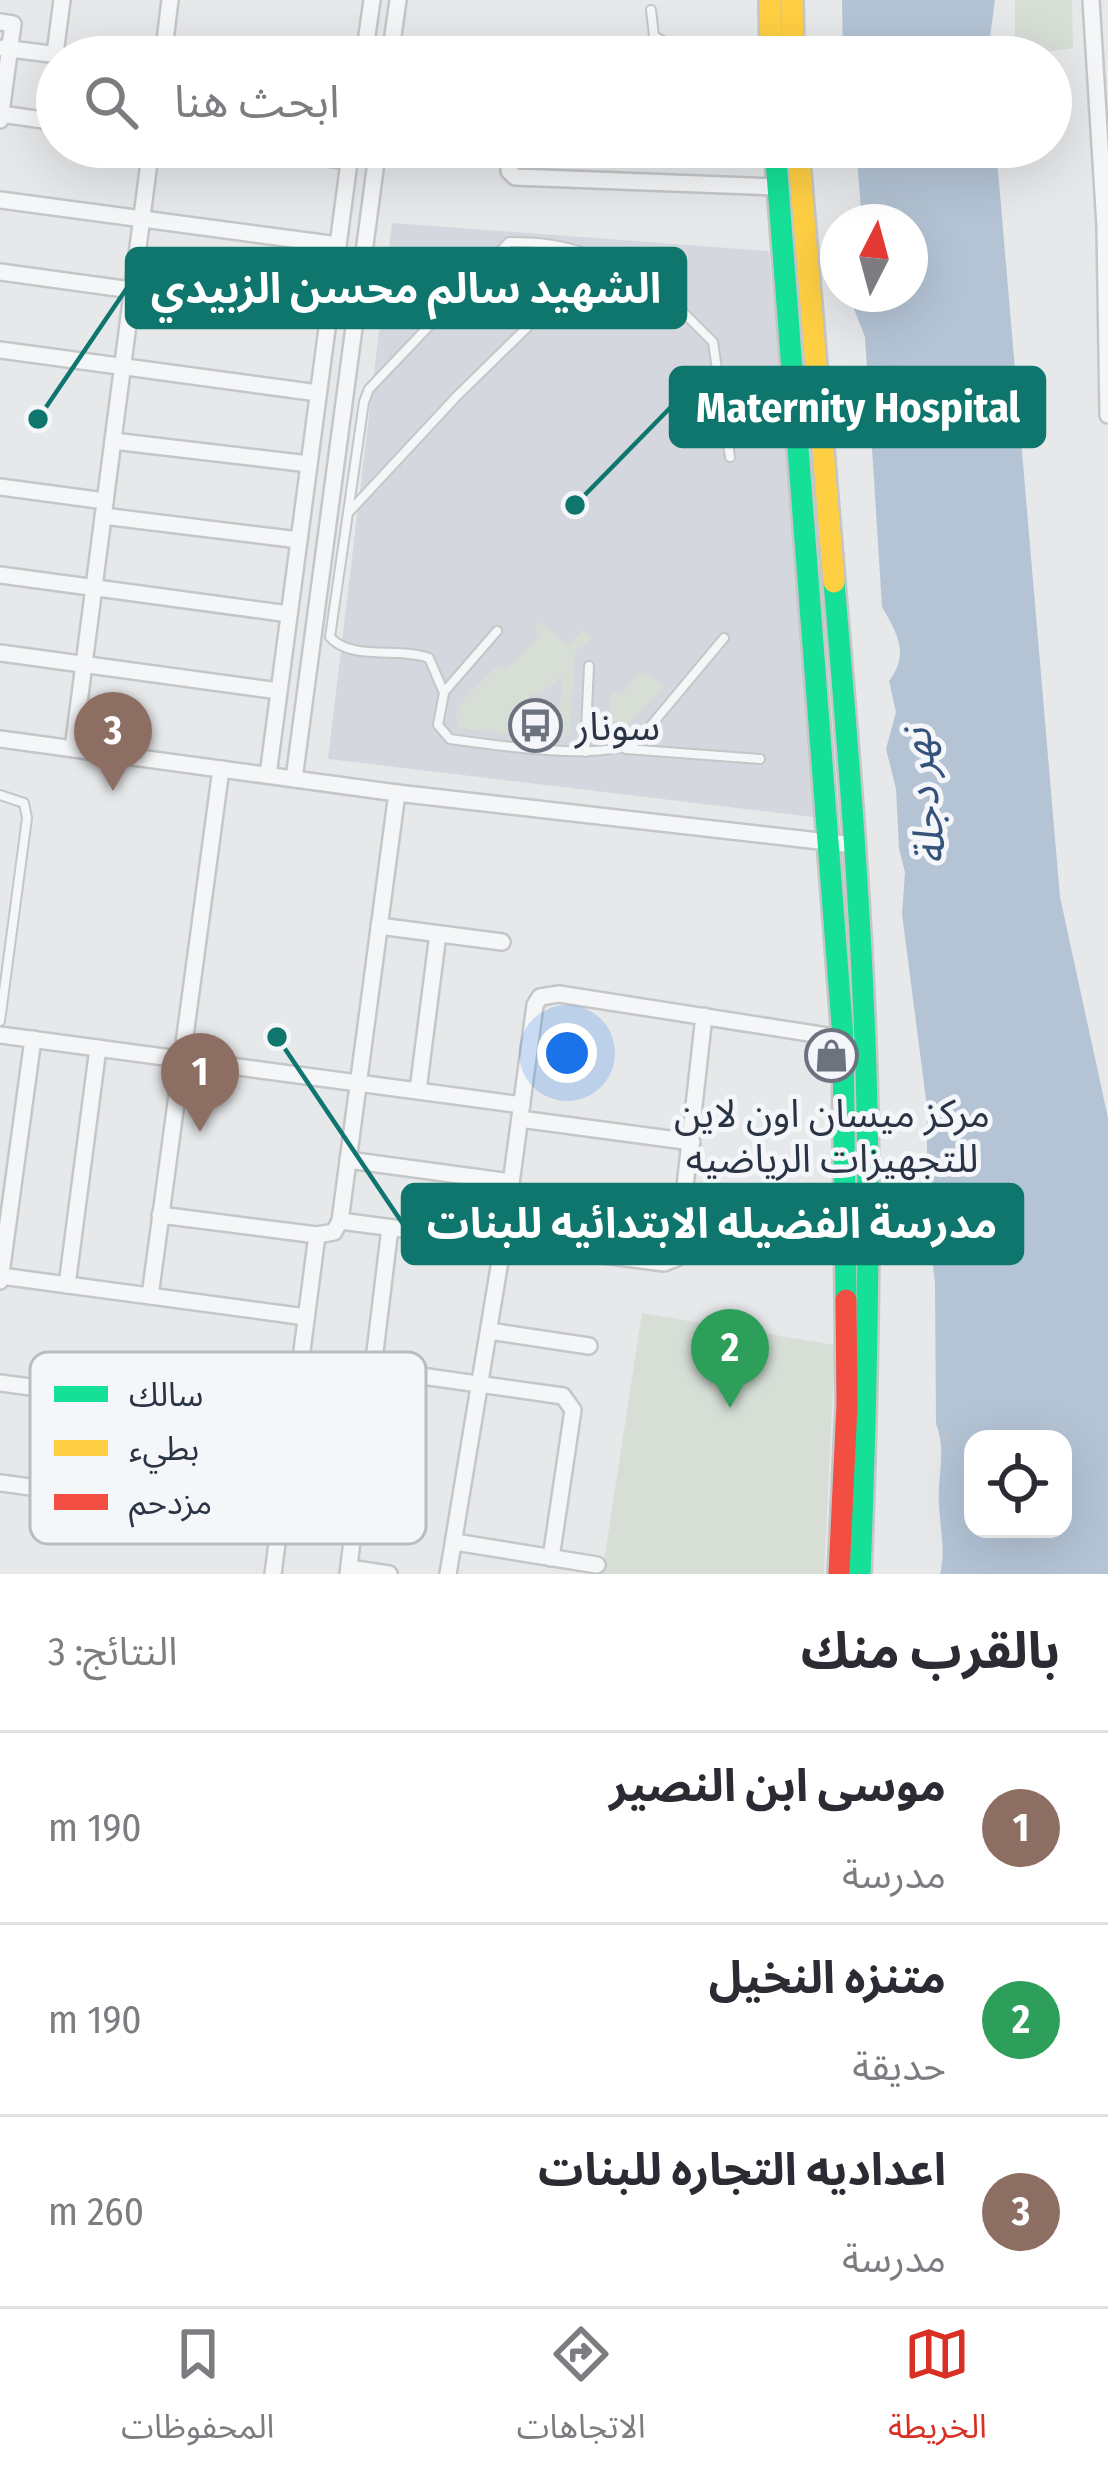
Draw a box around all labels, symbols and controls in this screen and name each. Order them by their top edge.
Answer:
search box [36,36,1072,168]
icon: search [78,69,144,135]
text: ابحث هنا [174,75,340,129]
north arrow [820,204,928,312]
callout: الشهيد سالم محسن الزبيدي [127,249,685,327]
text: الشهيد سالم محسن الزبيدي [151,264,661,323]
callout: Maternity Hospital [671,368,1044,446]
text: Maternity Hospital [696,383,1021,433]
pin: 3 [74,692,152,791]
bus stop icon: سونار [508,698,564,754]
place label: سونار [574,704,660,750]
water label: نهر دجلة [890,723,957,868]
your location [537,1023,597,1083]
shop icon: مركز ميسان اون لاين للتجهيزات الرياضيه [804,1028,860,1084]
pin: 1 [161,1033,239,1132]
place label: مركز ميسان اون لاين للتجهيزات الرياضيه [674,1091,990,1182]
callout: مدرسة الفضيله الابتدائيه للبنات [403,1185,1022,1263]
text: مدرسة الفضيله الابتدائيه للبنات [427,1199,997,1249]
pin: 2 [691,1309,769,1408]
legend [30,1352,426,1544]
text: سالك [129,1375,203,1415]
text: بطيء [129,1429,199,1474]
map controls [964,1430,1072,1538]
button: locate [964,1430,1072,1538]
text: مزدحم [129,1483,212,1528]
text: بالقرب منك [801,1620,1060,1682]
text: النتائج: 3 [48,1629,178,1675]
text: موسى ابن النصير [609,1759,946,1813]
text: 190 m [48,1805,142,1851]
text: 1 [1013,1805,1029,1851]
text: مدرسة [842,1852,946,1898]
text: متنزه النخيل [709,1951,946,2005]
text: 190 m [48,1997,142,2043]
text: 2 [1012,1997,1030,2043]
text: حديقة [852,2044,946,2090]
text: اعداديه التجاره للبنات [538,2143,946,2197]
text: 260 m [48,2189,144,2235]
text: 3 [1012,2189,1030,2235]
text: مدرسة [842,2236,946,2282]
tab: المحفوظات [121,2321,274,2462]
tab: الاتجاهات [517,2321,646,2462]
tab: الخريطة [888,2321,987,2462]

